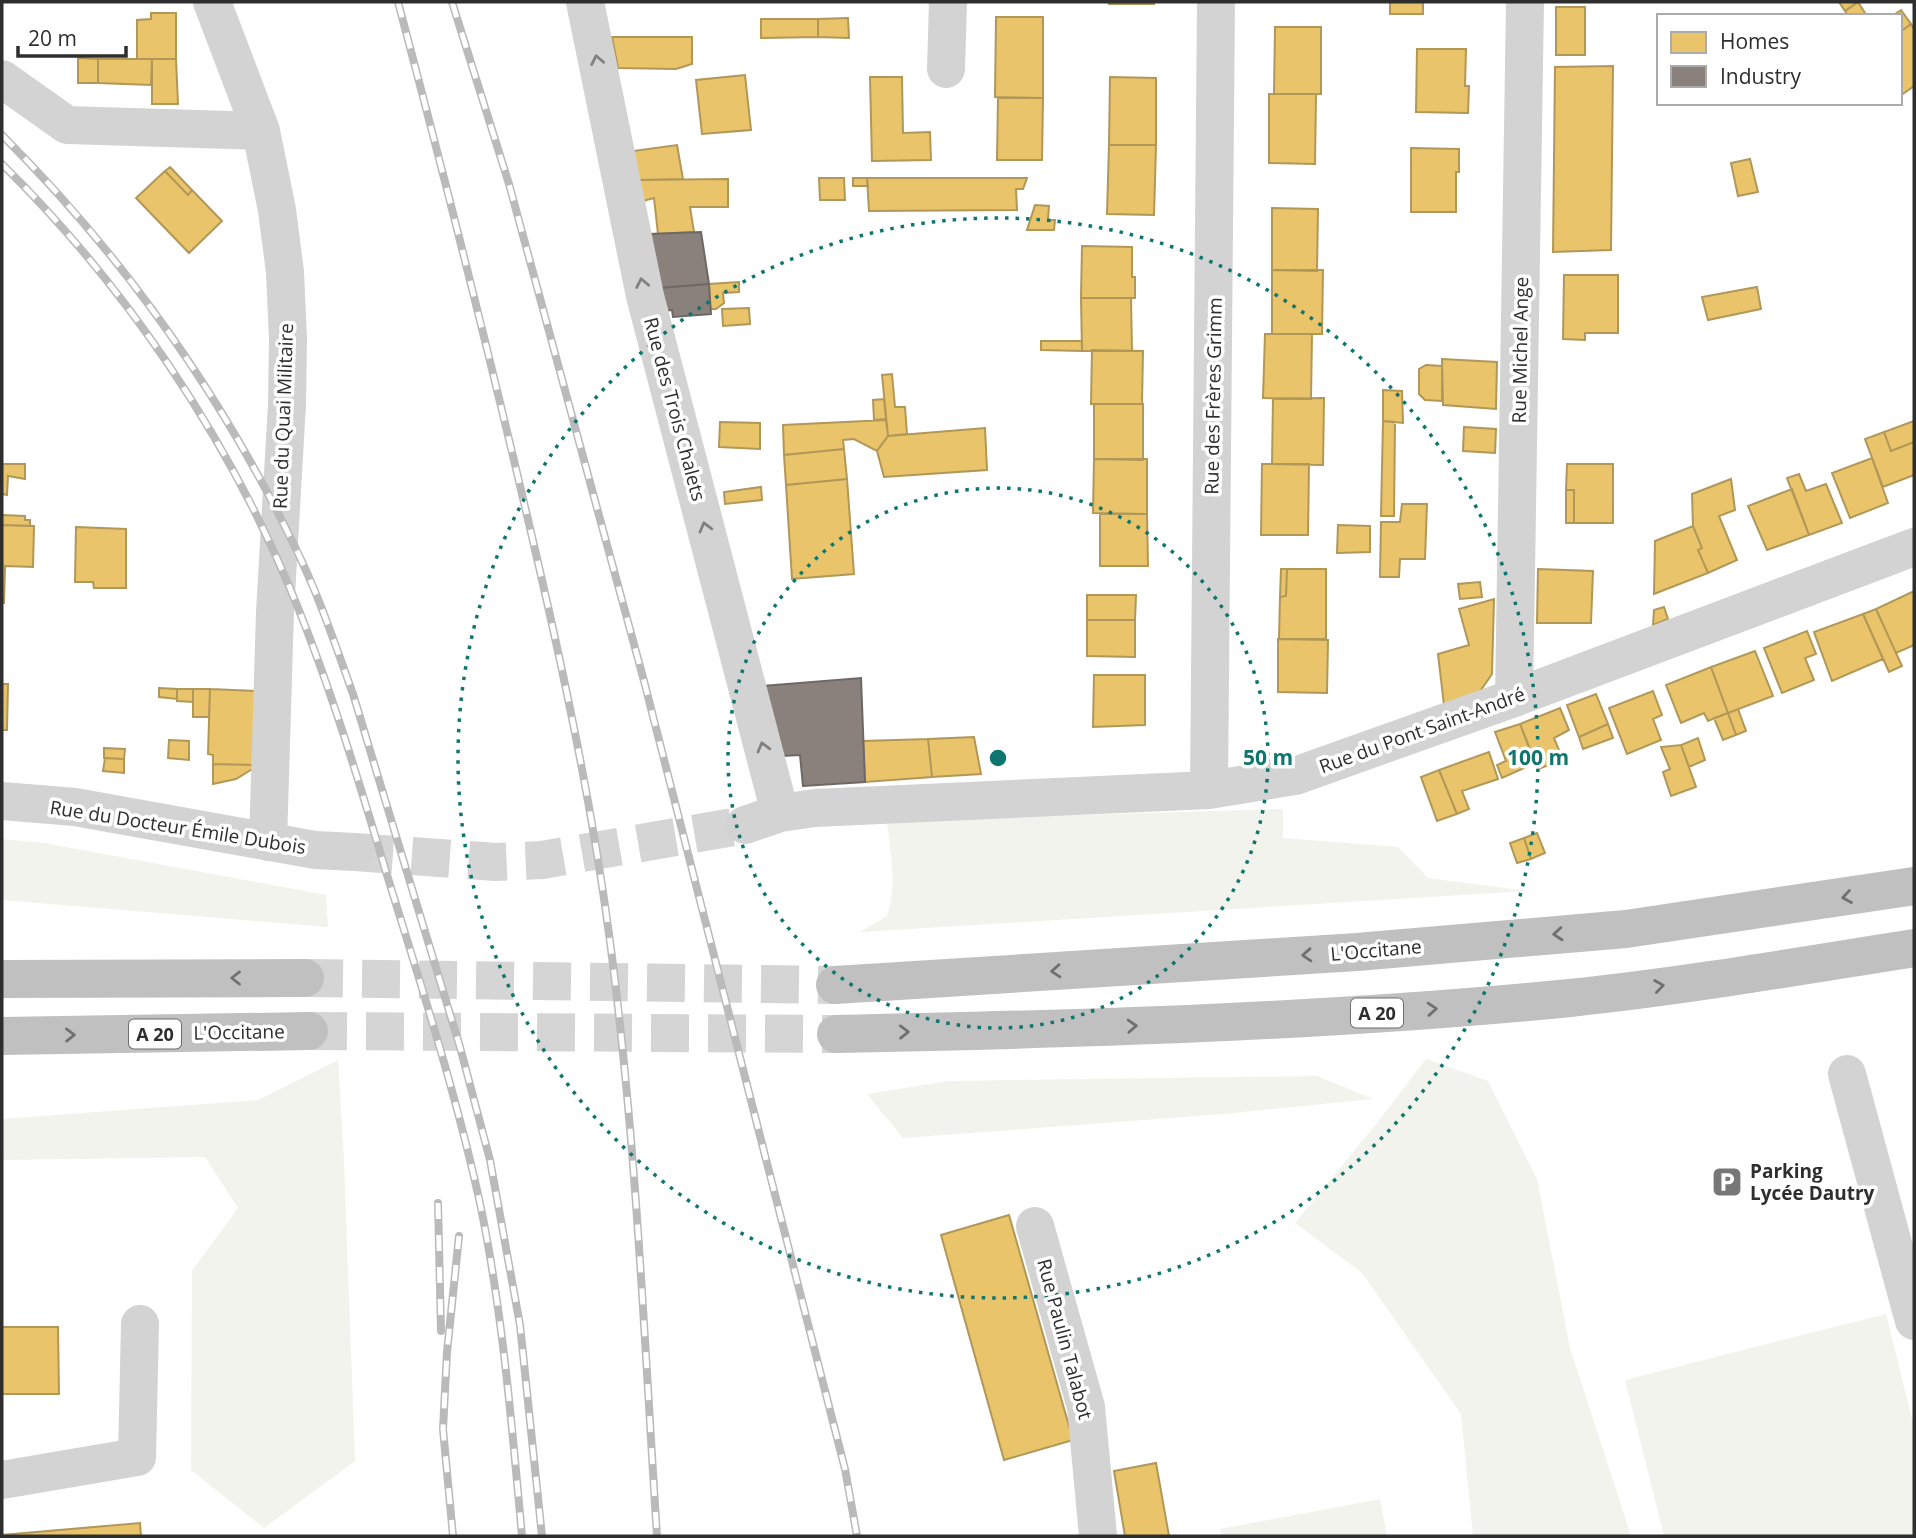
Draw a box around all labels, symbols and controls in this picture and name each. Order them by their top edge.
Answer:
scale bar [18,14,126,58]
legend [1657,14,1902,105]
text: 20 m [28,24,77,52]
text: Homes [1720,27,1789,55]
one-way arrow [590,54,605,66]
text: Industry [1720,62,1802,90]
street label: Rue Michel Ange [1506,276,1534,424]
one-way arrow [636,277,651,289]
street label: Rue des Frères Grimm [1198,297,1228,495]
street label: Rue des Trois Chalets [638,314,712,504]
street label: Rue du Quai Militaire [267,323,299,509]
one-way arrow [699,521,713,533]
street label: Rue du Pont Saint-André [1315,681,1529,779]
one-way arrow [757,741,771,753]
text: 50 m [1243,743,1293,771]
text: 100 m [1507,743,1569,771]
centre of rings [986,746,1010,770]
street label: Rue du Docteur Émile Dubois [48,794,308,860]
one-way arrow [1841,890,1853,905]
one-way arrow [1553,926,1564,941]
street label: L'Occitane [1329,933,1423,967]
one-way arrow [1302,947,1313,962]
one-way arrow [1050,963,1061,978]
one-way arrow [231,970,241,986]
one-way arrow [1653,978,1664,993]
road number: A 20 [1351,998,1403,1028]
one-way arrow [1427,1002,1438,1017]
street label: L'Occitane [193,1018,285,1046]
one-way arrow [1127,1018,1138,1033]
road number: A 20 [129,1020,181,1049]
one-way arrow [899,1025,910,1040]
one-way arrow [65,1027,76,1043]
place label: Parking Lycée Dautry [1750,1158,1875,1206]
parking icon: Parking Lycée Dautry [1710,1165,1744,1199]
street label: Rue Paulin Talabot [1031,1256,1099,1422]

